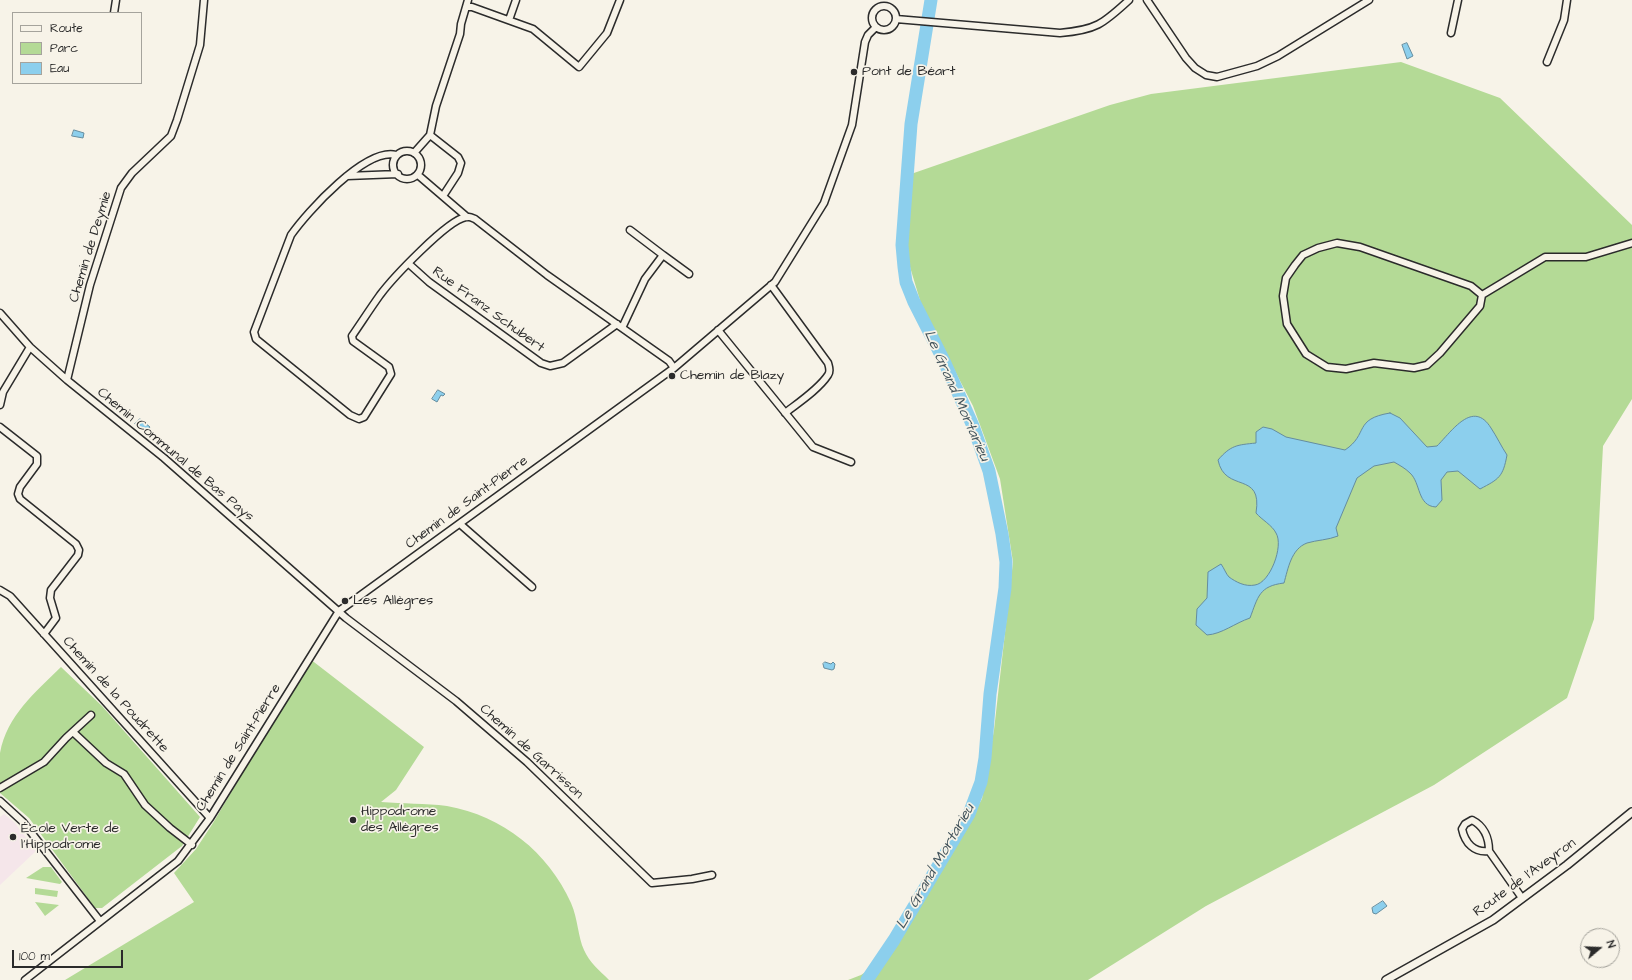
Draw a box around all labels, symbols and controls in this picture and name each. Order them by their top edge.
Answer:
legend [12,12,142,84]
text: Route [50,20,83,37]
text: Parc [50,40,78,57]
text: Eau [50,60,69,77]
place label: Pont de Béart [862,64,955,80]
marker: Pont de Béart [849,67,859,77]
street label: Chemin de Deymie [66,189,116,305]
street label: Rue Franz Schubert [428,264,548,356]
water label: Le Grand Mortarieu [919,328,993,464]
place label: Chemin de Blazy [680,368,784,384]
marker: Chemin de Blazy [667,371,677,381]
street label: Chemin Communal de Bas Pays [93,384,257,526]
street label: Chemin de Saint-Pierre [402,453,532,553]
place label: Les Allègres [353,593,433,609]
marker: Les Allègres [340,596,350,606]
street label: Chemin de la Poudrette [58,633,172,757]
street label: Chemin de Saint-Pierre [193,681,285,815]
street label: Chemin de Garrisson [476,701,586,803]
water label: Le Grand Mortarieu [893,801,979,933]
place label: Hippodrome des Allègres [361,804,439,836]
marker: Hippodrome des Allègres [348,815,358,825]
place label: École Verte de l'Hippodrome [21,821,119,854]
marker: École Verte de l'Hippodrome [8,832,18,842]
street label: Route de l'Aveyron [1470,835,1580,921]
north arrow [1580,928,1620,968]
text: N [1603,939,1619,950]
scale bar [14,942,125,968]
text: 100 m [19,948,50,965]

